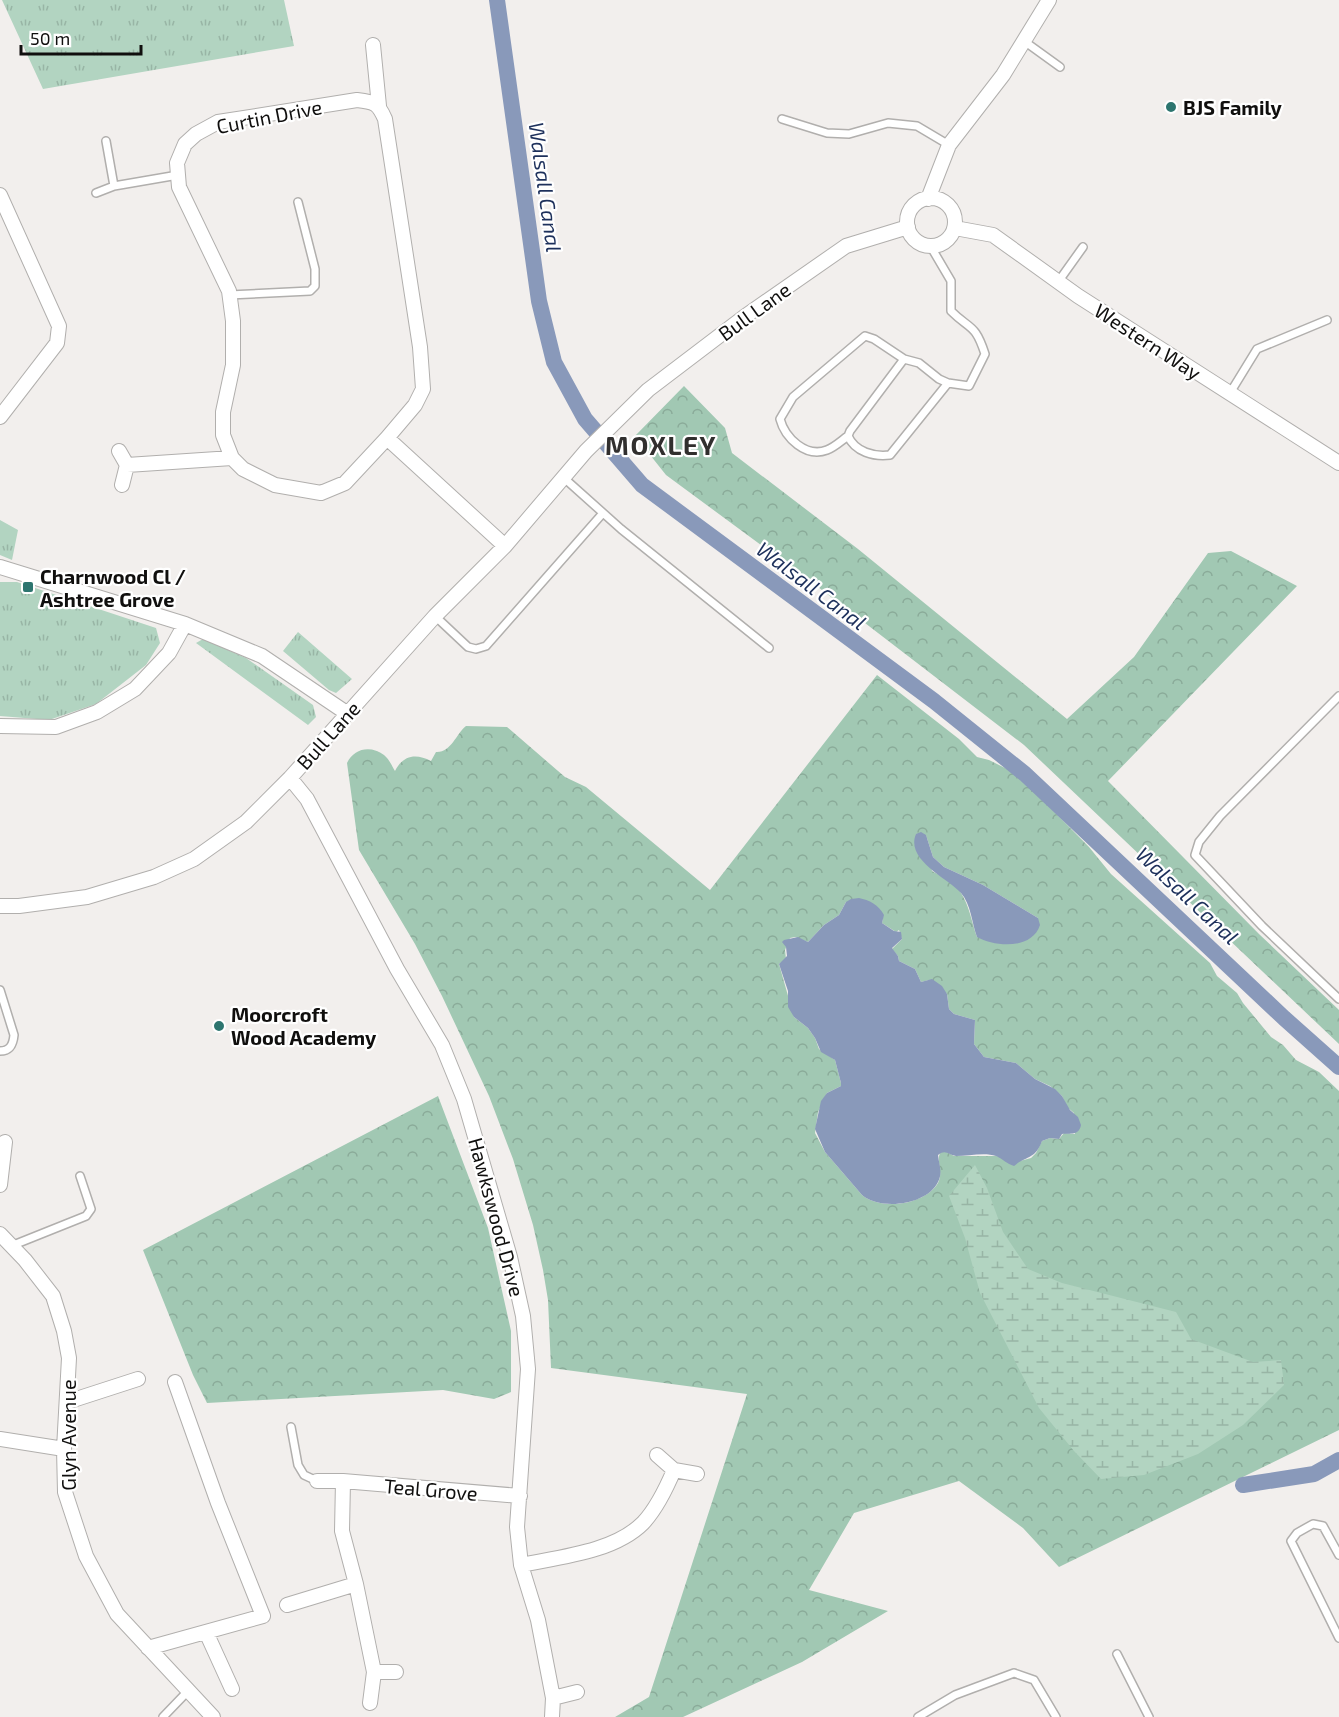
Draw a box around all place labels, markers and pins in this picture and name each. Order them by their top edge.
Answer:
place label: BJS Family [1183,95,1283,120]
marker: BJS Family [1164,100,1178,114]
place label: Charnwood Cl / Ashtree Grove [40,564,186,611]
marker: Charnwood Cl / Ashtree Grove [21,580,35,594]
place label: Moorcroft Wood Academy [231,1002,377,1050]
marker: Moorcroft Wood Academy [212,1019,226,1033]

